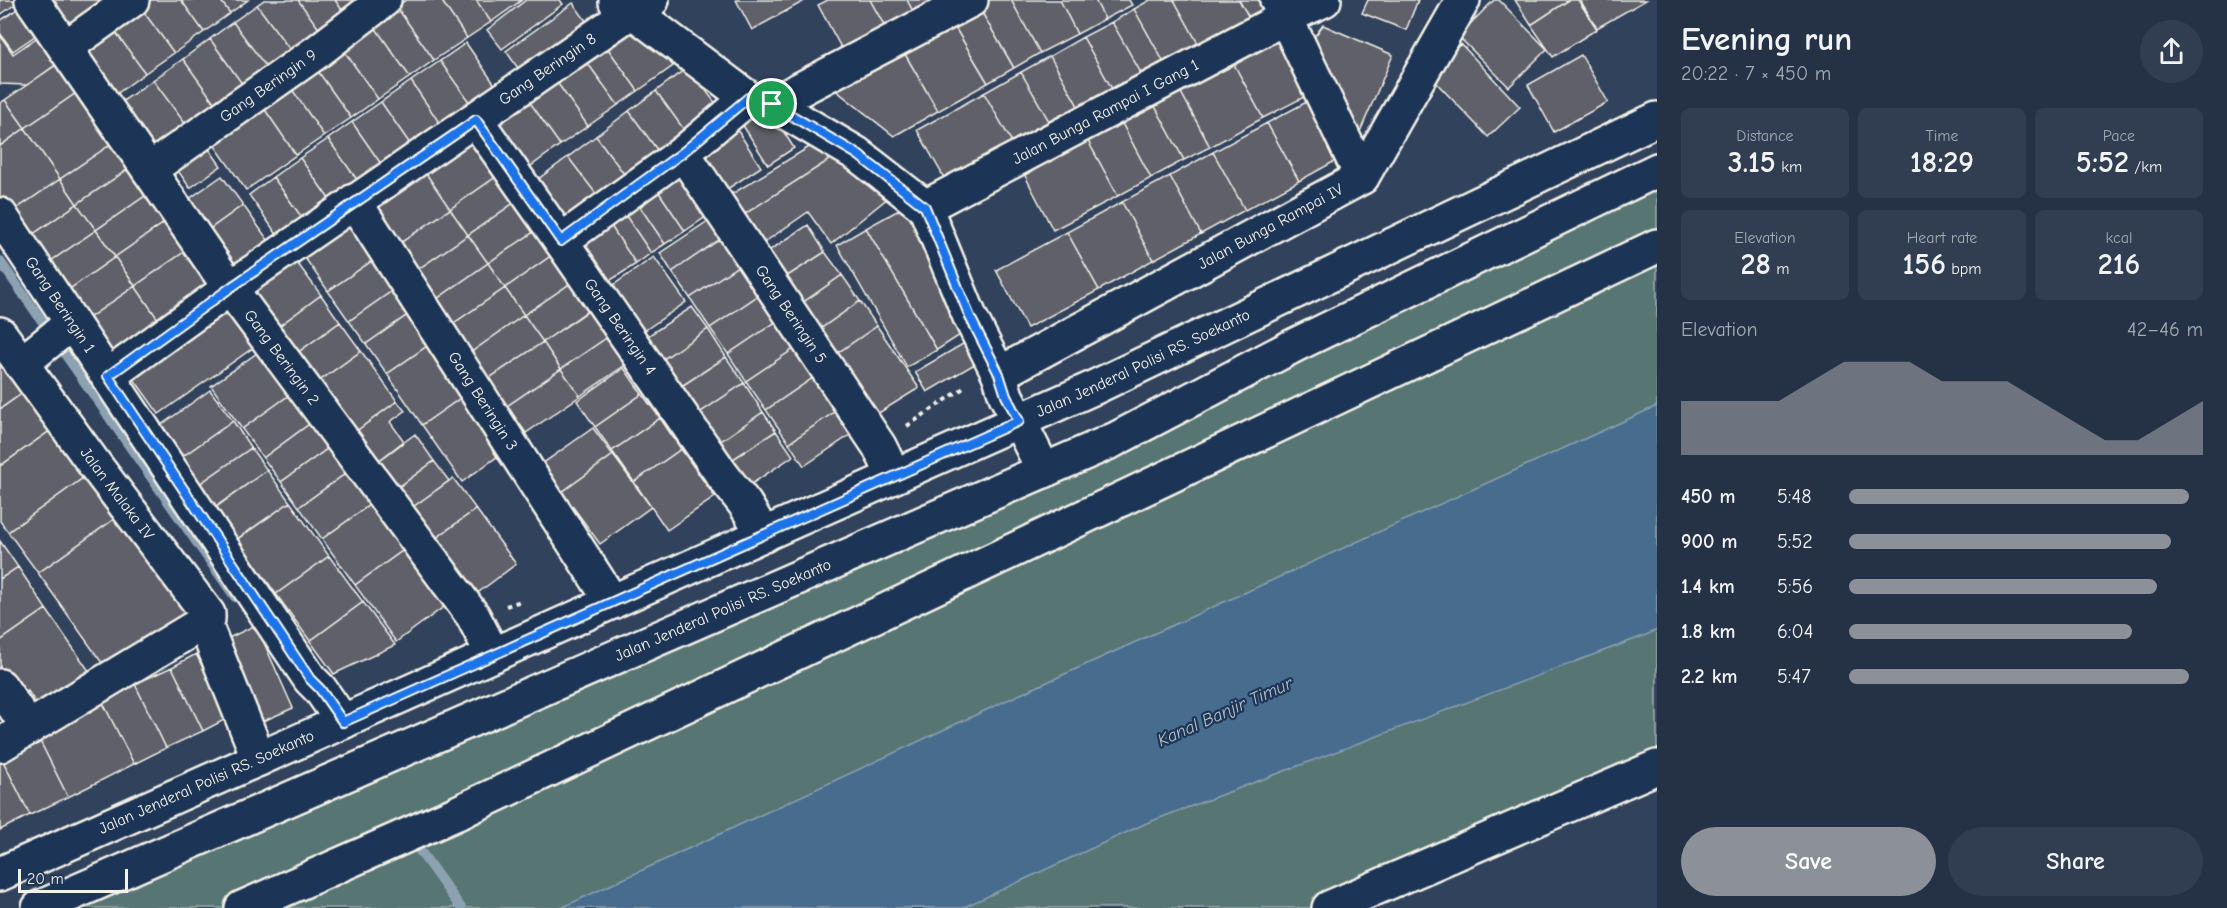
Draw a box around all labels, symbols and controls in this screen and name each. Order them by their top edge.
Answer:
text: Evening run [1681,20,1852,58]
button: share [2140,20,2203,83]
street label: Gang Beringin 8 [496,30,599,109]
street label: Gang Beringin 9 [217,46,320,126]
street label: Jalan Bunga Rampai I Gang 1 [1009,56,1202,168]
text: 20:22 · 7 × 450 m [1681,62,1831,85]
pin [746,78,797,129]
icon: arrive [755,87,788,120]
text: Distance [1736,127,1794,145]
text: Time [1925,127,1959,145]
text: Pace [2103,127,2135,145]
text: 3.15 [1728,145,1776,180]
text: 18:29 [1910,145,1974,180]
text: 5:52 [2076,145,2129,180]
text: km [1776,158,1802,176]
text: /km [2129,158,2162,176]
street label: Jalan Bunga Rampai IV [1195,180,1347,273]
text: Elevation [1734,229,1796,247]
text: Heart rate [1907,229,1977,247]
text: kcal [2106,229,2132,247]
text: 28 [1741,247,1771,282]
text: 156 [1902,247,1946,282]
text: 216 [2098,247,2140,282]
street label: Gang Beringin 1 [21,253,99,356]
text: m [1771,260,1789,278]
text: bpm [1946,260,1982,278]
street label: Gang Beringin 5 [752,262,830,367]
street label: Gang Beringin 4 [581,275,660,378]
street label: Gang Beringin 2 [240,306,323,409]
street label: Jalan Jenderal Polisi RS. Soekanto [1034,306,1253,421]
text: Elevation [1681,318,1758,341]
text: 42–46 m [2127,318,2203,341]
street label: Gang Beringin 3 [444,348,521,454]
street label: Jalan Malaka IV [76,444,158,544]
text: 450 m [1681,485,1735,508]
text: 5:48 [1777,485,1811,508]
text: 900 m [1681,530,1737,553]
text: 5:52 [1777,530,1813,553]
street label: Jalan Jenderal Polisi RS. Soekanto [612,555,834,665]
text: 1.4 km [1681,575,1735,598]
text: 5:56 [1777,575,1813,598]
text: 1.8 km [1681,620,1736,643]
text: 6:04 [1777,620,1813,643]
text: 2.2 km [1681,665,1737,688]
text: 5:47 [1777,665,1811,688]
water label: Kanal Banjir Timur [1154,672,1297,751]
street label: Jalan Jenderal Polisi RS. Soekanto [96,726,317,838]
button: Save [1681,827,1936,896]
button: Share [1948,827,2203,896]
scale bar [18,866,128,894]
text: 20 m [27,870,64,888]

